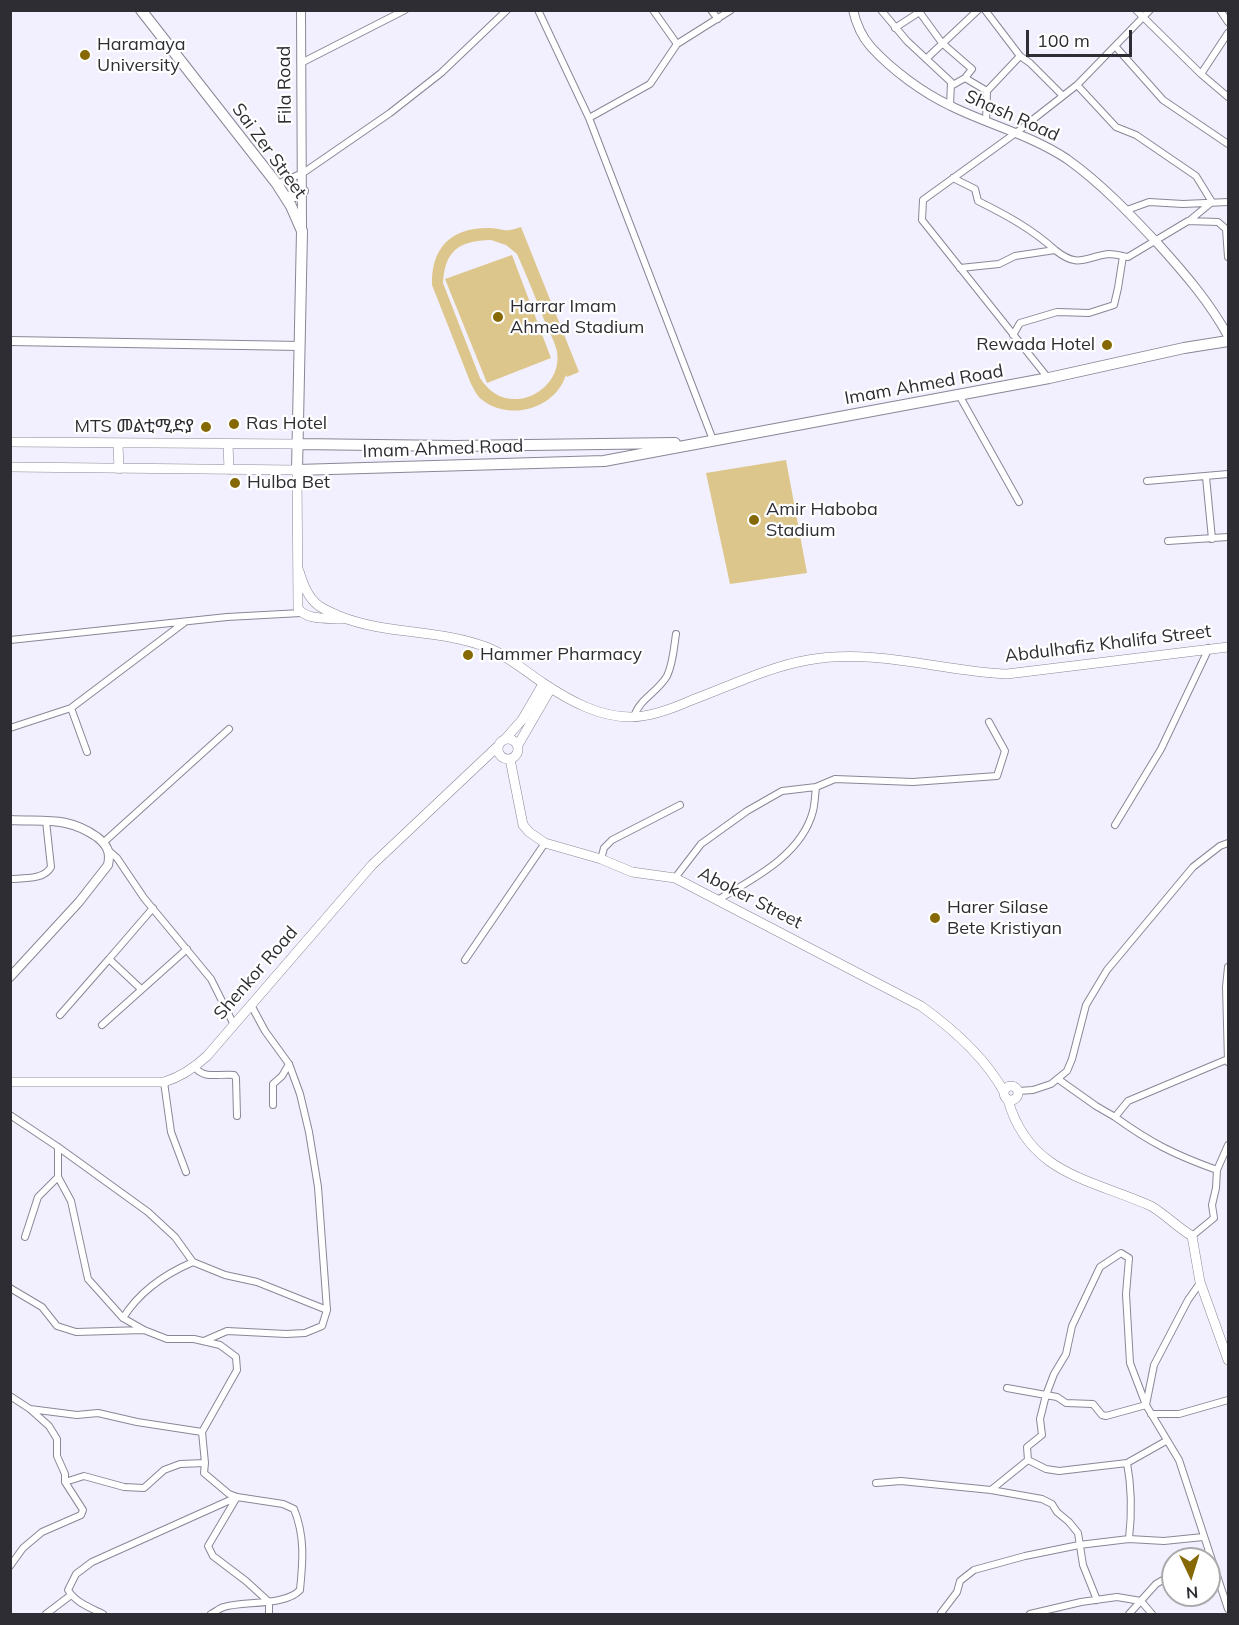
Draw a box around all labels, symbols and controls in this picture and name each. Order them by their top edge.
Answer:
scale bar [1029,18,1136,56]
text: 100 m [1037,29,1090,52]
place label: Haramaya University [97,34,186,76]
street label: Fila Road [274,46,296,124]
marker: Haramaya University [78,48,92,62]
street label: Shash Road [962,86,1062,146]
street label: Sai Zer Street [227,99,311,203]
place label: Harrar Imam Ahmed Stadium [510,296,644,338]
marker: Harrar Imam Ahmed Stadium [491,310,505,324]
place label: Rewada Hotel [976,334,1095,356]
marker: Rewada Hotel [1100,338,1114,352]
street label: Imam Ahmed Road [843,360,1005,410]
place label: Ras Hotel [246,413,327,435]
place label: MTS መልቲሚድያ [74,416,194,438]
marker: Ras Hotel [227,417,241,431]
marker: MTS መልቲሚድያ [199,420,213,434]
street label: Imam Ahmed Road [362,435,524,463]
place label: Hulba Bet [247,472,330,494]
marker: Hulba Bet [228,476,242,490]
place label: Amir Haboba Stadium [766,499,878,542]
marker: Amir Haboba Stadium [747,513,761,527]
street label: Abdulhafiz Khalifa Street [1004,621,1212,667]
place label: Hammer Pharmacy [480,644,642,666]
marker: Hammer Pharmacy [461,648,475,662]
street label: Aboker Street [694,862,806,934]
place label: Harer Silase Bete Kristiyan [947,897,1062,940]
marker: Harer Silase Bete Kristiyan [928,911,942,925]
street label: Shenkor Road [210,922,302,1024]
north arrow [1161,1547,1221,1607]
text: N [1185,1583,1199,1603]

